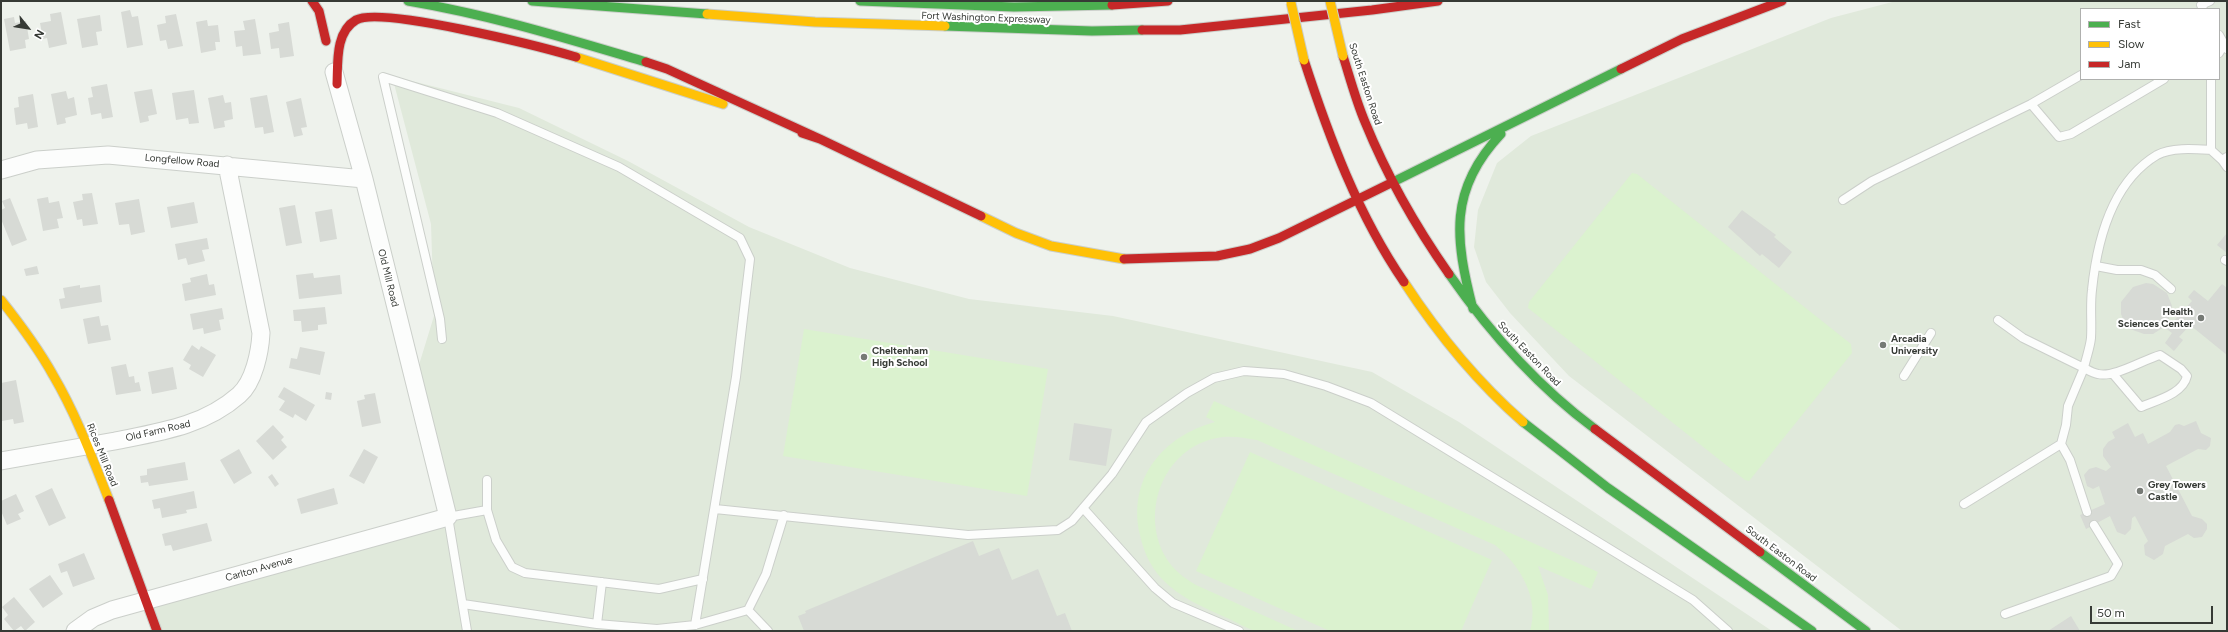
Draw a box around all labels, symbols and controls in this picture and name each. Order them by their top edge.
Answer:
north arrow [8,8,48,48]
legend [2080,8,2220,80]
street label: Fort Washington Expressway [921,10,1051,26]
text: Fast [2118,17,2141,31]
text: N [31,27,47,41]
text: Slow [2118,37,2144,51]
street label: South Easton Road [1346,41,1384,127]
text: Jam [2118,57,2141,71]
street label: Longfellow Road [144,152,220,170]
street label: Old Mill Road [375,248,401,308]
place label: Health Sciences Center [2118,306,2193,330]
marker: Health Sciences Center [2196,313,2206,323]
street label: South Easton Road [1495,319,1563,389]
place label: Arcadia University [1891,333,1938,356]
marker: Arcadia University [1878,340,1888,350]
place label: Cheltenham High School [872,345,928,368]
marker: Cheltenham High School [859,352,869,362]
street label: Old Farm Road [124,418,192,444]
street label: Rices Mill Road [84,422,120,488]
place label: Grey Towers Castle [2148,479,2206,502]
marker: Grey Towers Castle [2135,486,2145,496]
street label: South Easton Road [1743,523,1819,585]
street label: Carlton Avenue [224,554,294,584]
scale bar [2092,598,2215,624]
text: 50 m [2097,606,2125,620]

